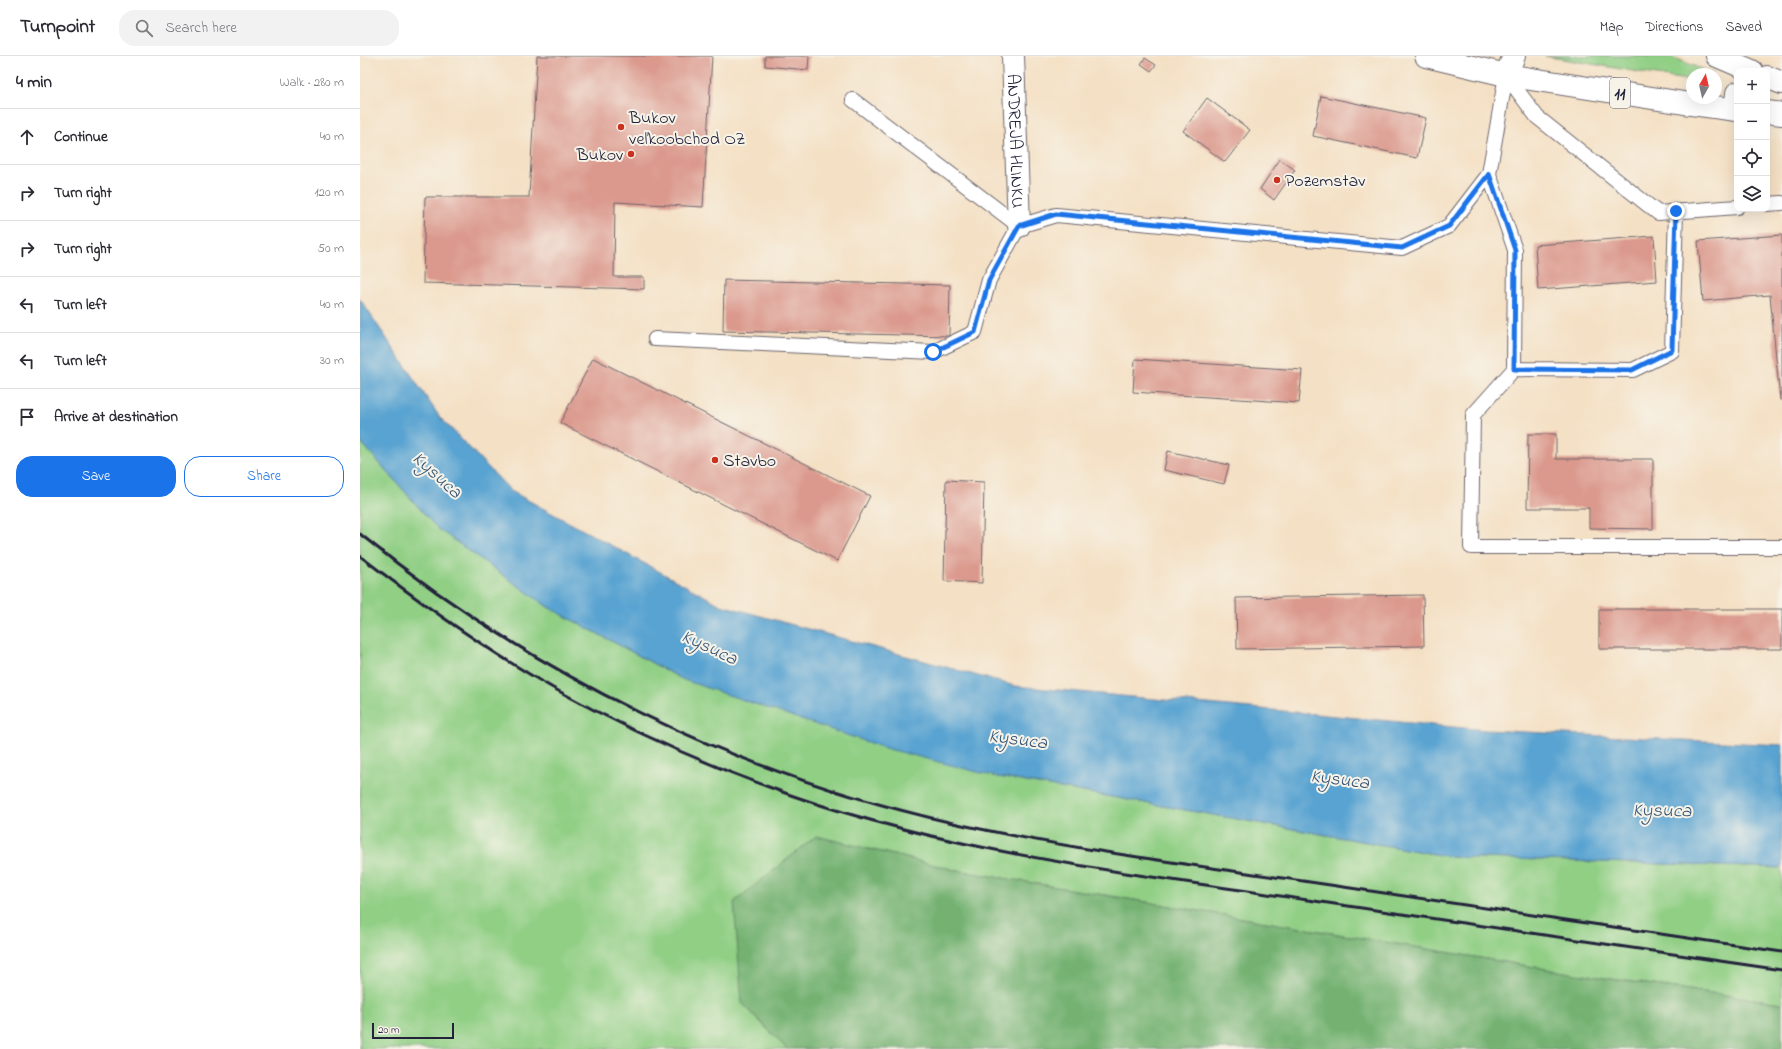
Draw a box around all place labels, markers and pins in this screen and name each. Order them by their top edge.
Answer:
place label: Bukov veľkoobchod OZ [628,106,745,153]
marker: Bukov veľkoobchod OZ [616,122,626,132]
place label: Bukov [575,143,623,169]
marker: Bukov [626,149,636,159]
place label: Pozemstav [1285,169,1365,195]
marker: Pozemstav [1272,175,1282,185]
place label: Stavbo [723,449,776,475]
marker: Stavbo [710,455,720,465]

